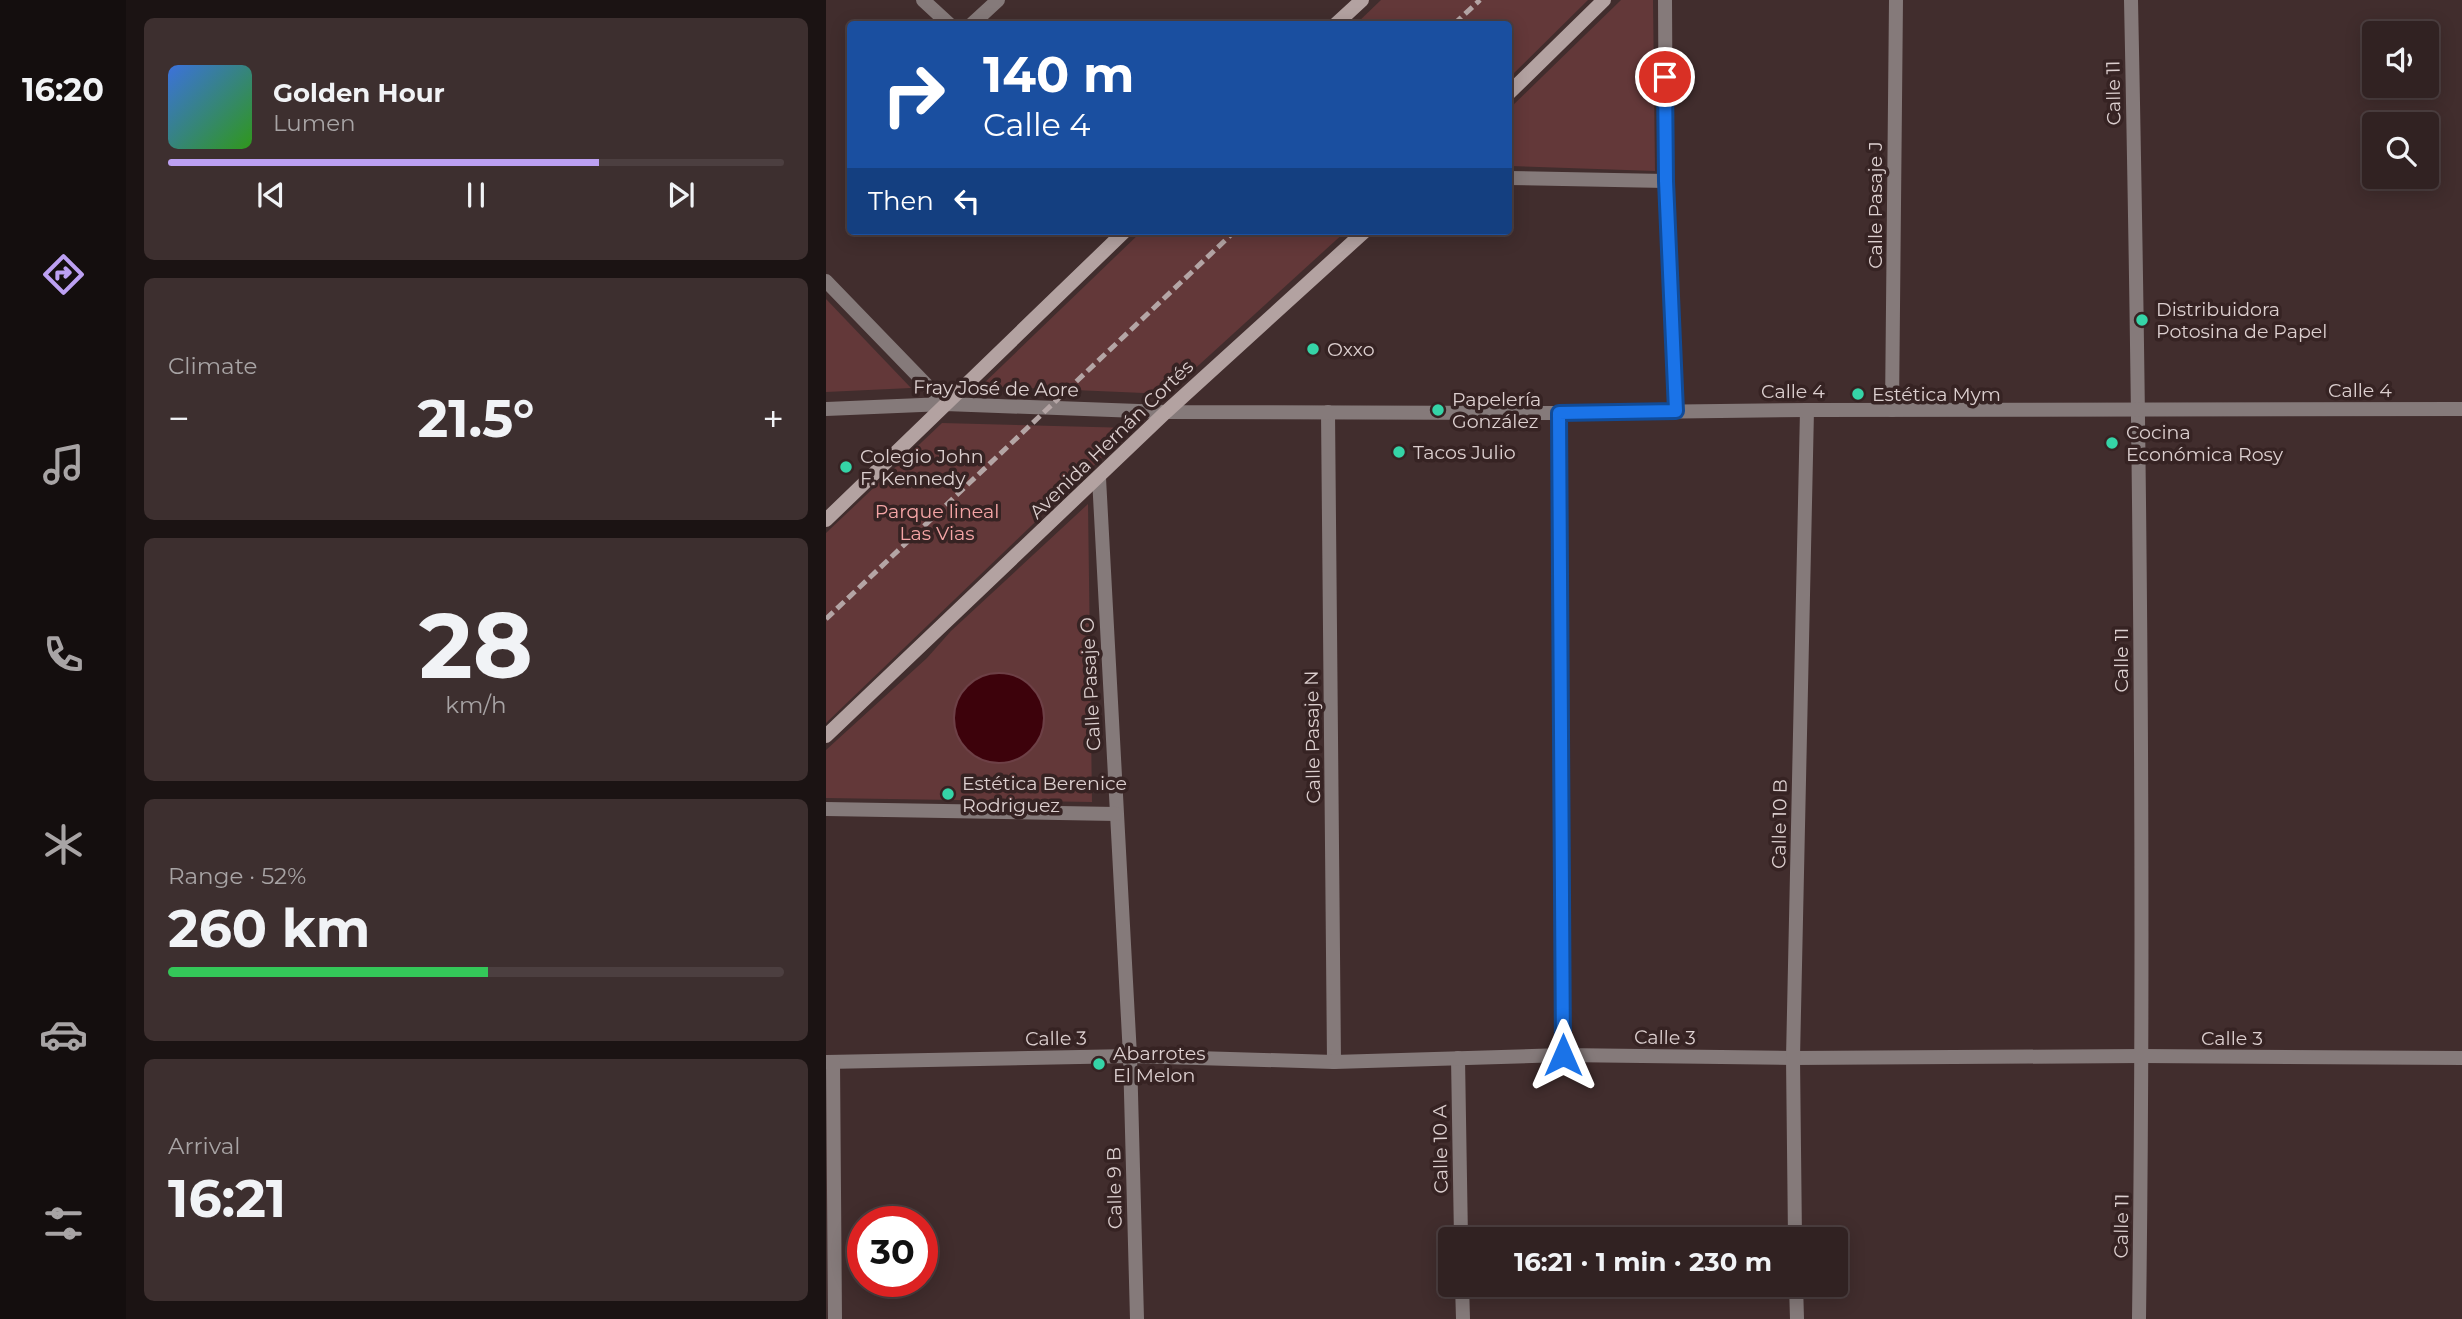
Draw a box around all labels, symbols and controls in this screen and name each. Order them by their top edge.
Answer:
map controls [2362,21,2439,189]
button: sound [2362,21,2439,98]
text: 140 m [983,45,1135,104]
pin [1635,47,1695,107]
icon: right [868,49,959,140]
icon: arrive [1646,58,1684,96]
street label: Calle 11 [2101,60,2126,126]
text: 16:20 [22,70,104,109]
text: Golden Hour [273,77,445,109]
text: Calle 4 [983,105,1090,144]
text: Lumen [273,109,356,137]
button: search [2362,112,2439,189]
street label: Calle Pasaje J [1864,141,1887,269]
icon: previous [252,176,290,214]
icon: pause [457,176,495,214]
icon: next [662,176,700,214]
icon: left [948,182,986,220]
text: Then [868,185,934,217]
icon: directions [39,250,88,299]
place label: Distribuidora Potosina de Papel [2156,298,2327,343]
marker: Distribuidora Potosina de Papel [2134,312,2150,328]
place label: Oxxo [1327,338,1375,361]
marker: Oxxo [1305,341,1321,357]
text: Climate [168,352,257,380]
street label: Avenida Hernán Cortés [1025,355,1198,524]
street label: Fray José de Aore [913,376,1079,401]
street label: Calle 4 [2328,379,2392,402]
street label: Calle 4 [1761,380,1825,403]
place label: Estética Mym [1872,383,2001,406]
marker: Estética Mym [1850,386,1866,402]
text: 21.5° [417,387,535,450]
place label: Papelería González [1452,388,1541,433]
text: − [168,395,190,442]
text: + [762,395,784,442]
marker: Papelería González [1430,402,1446,418]
place label: Cocina Económica Rosy [2126,421,2284,466]
marker: Cocina Económica Rosy [2104,435,2120,451]
icon: music [39,440,88,489]
place label: Tacos Julio [1413,441,1516,464]
marker: Tacos Julio [1391,444,1407,460]
place label: Colegio John F. Kennedy [860,445,984,490]
marker: Colegio John F. Kennedy [838,459,854,475]
park label: Parque lineal Las Vias [875,500,999,545]
text: 28 [419,590,533,701]
street label: Calle Pasaje O [1076,617,1105,751]
street label: Calle 11 [2110,628,2133,692]
icon: phone [39,630,88,679]
street label: Calle Pasaje N [1300,670,1325,804]
text: km/h [445,691,507,719]
place label: Estética Berenice Rodriguez [962,772,1127,817]
street label: Calle 10 B [1767,779,1792,869]
marker: Estética Berenice Rodriguez [940,786,956,802]
icon: climate [39,820,88,869]
text: Range · 52% [168,862,306,890]
text: 260 km [168,897,370,960]
icon: car [39,1010,88,1059]
position arrow [1526,1018,1600,1092]
street label: Calle 3 [1634,1025,1696,1050]
street label: Calle 3 [1025,1026,1087,1051]
street label: Calle 3 [2201,1027,2263,1050]
place label: Abarrotes El Melon [1113,1042,1206,1087]
marker: Abarrotes El Melon [1091,1056,1107,1072]
street label: Calle 10 A [1428,1104,1453,1194]
text: Arrival [168,1132,241,1160]
street label: Calle 9 B [1102,1147,1127,1229]
text: 16:21 [168,1167,286,1230]
street label: Calle 11 [2109,1193,2134,1259]
icon: filters [39,1199,88,1248]
speed limit sign: 30 [847,1206,938,1297]
text: 16:21 · 1 min · 230 m [1514,1246,1772,1278]

